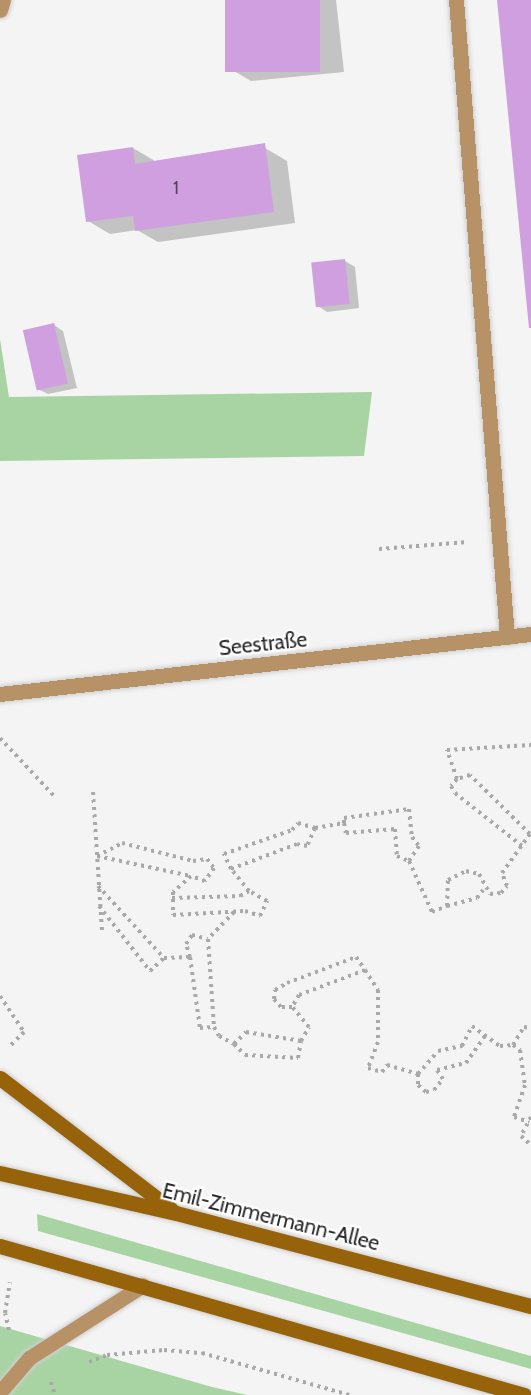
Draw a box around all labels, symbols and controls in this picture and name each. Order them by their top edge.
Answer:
house number: 1 [173,177,179,199]
street label: Seestraße [217,627,309,661]
street label: Emil-Zimmermann-Allee [160,1178,382,1256]

